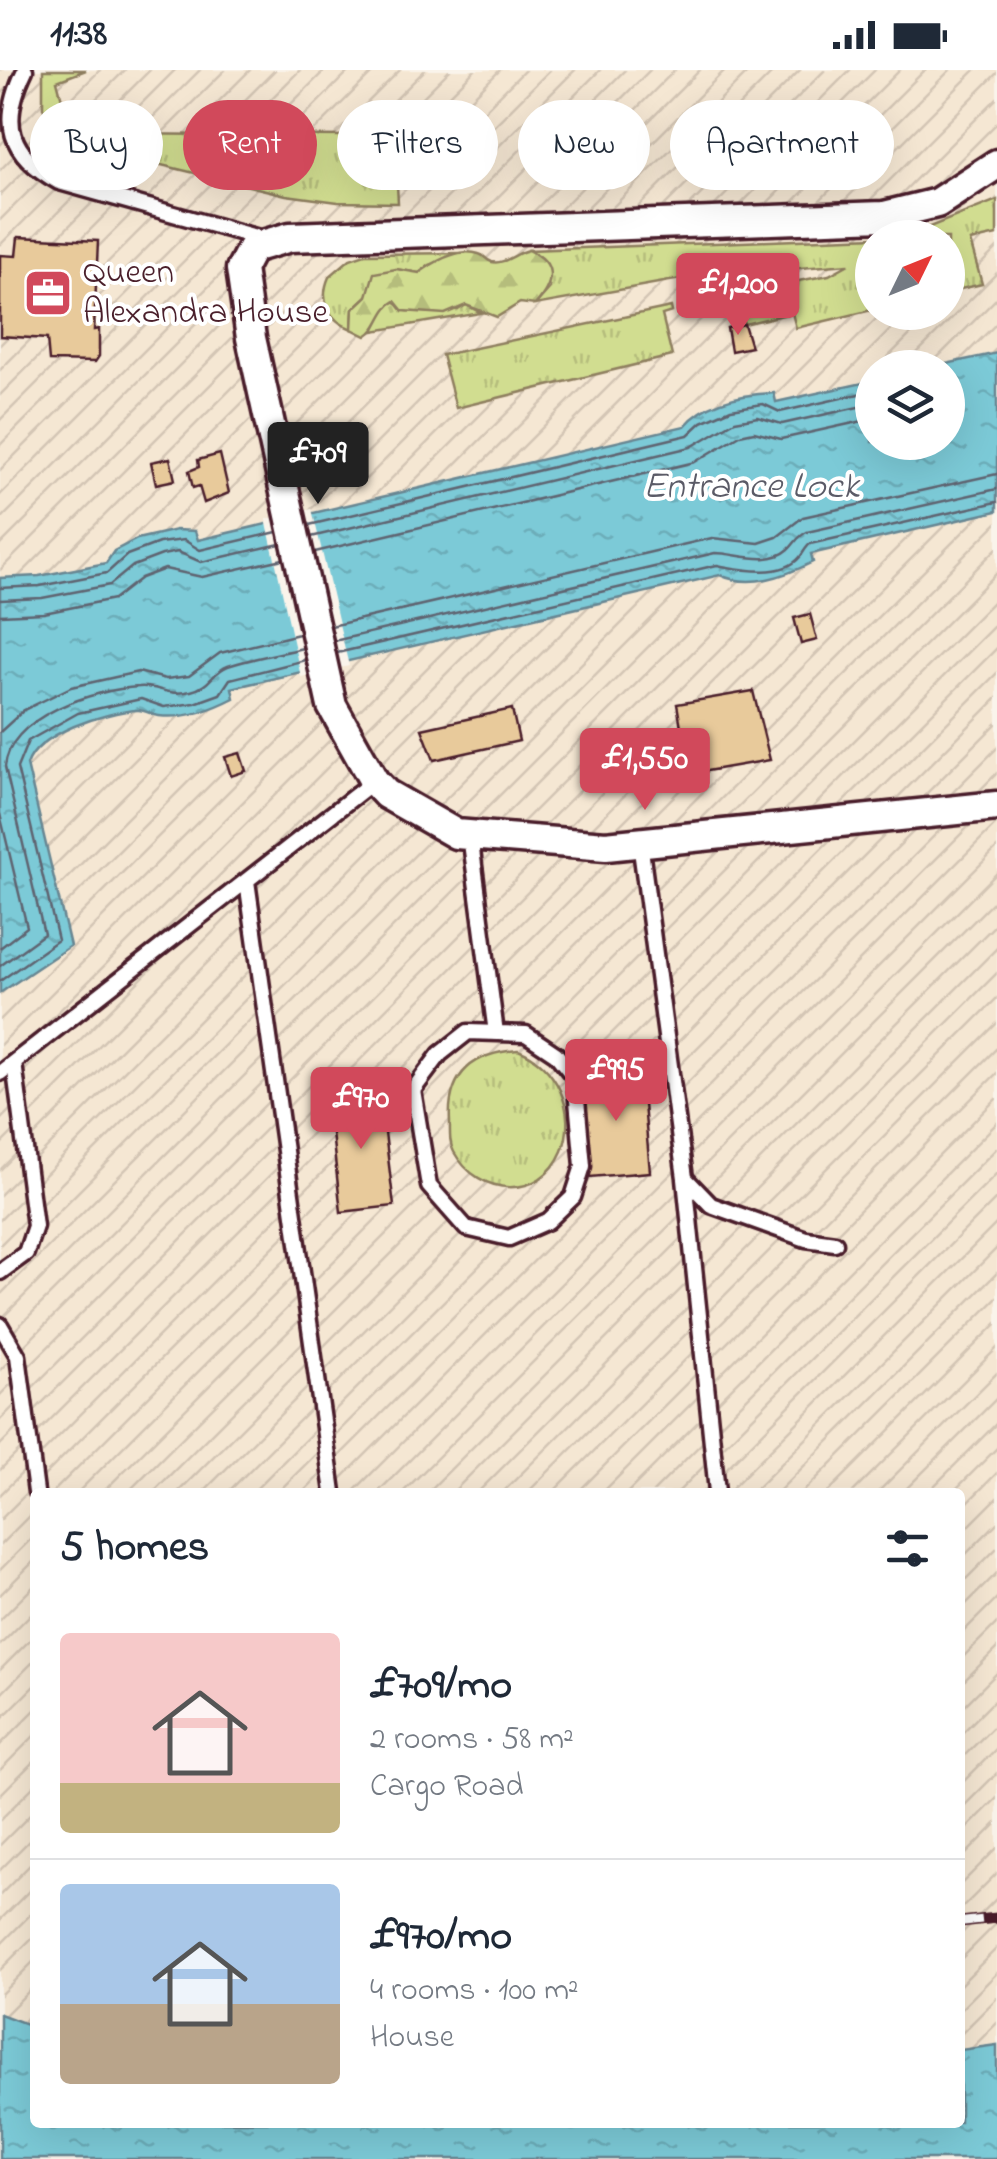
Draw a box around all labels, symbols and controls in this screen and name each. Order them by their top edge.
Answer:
text: 11:38 [50,7,107,63]
chip: Buy [30,100,163,190]
chip: Rent [183,100,317,190]
chip: Filters [337,100,498,190]
chip: New [518,100,650,190]
chip: Apartment [670,100,894,190]
north arrow [855,220,965,330]
map controls [855,220,965,460]
place label: Queen Alexandra House [83,248,328,339]
pin: £1,200 [657,253,819,338]
text: £1,200 [698,262,778,309]
office icon: Queen Alexandra House [22,267,74,319]
button: layers [855,350,965,460]
pin: £709 [259,422,377,507]
text: £709 [290,431,346,478]
water label: Entrance Lock [643,460,861,516]
pin: £1,550 [564,728,726,813]
text: £1,550 [602,737,688,784]
pin: £995 [557,1039,675,1124]
text: £995 [587,1048,645,1095]
pin: £970 [302,1067,420,1152]
text: £970 [333,1076,389,1123]
text: 5 homes [60,1518,209,1579]
icon: filters [880,1521,935,1576]
text: £709/mo [370,1656,512,1717]
icon: home [140,1673,260,1793]
text: 2 rooms · 58 m² [370,1717,574,1764]
text: Cargo Road [370,1764,523,1811]
text: £970/mo [370,1907,512,1968]
icon: home [140,1924,260,2044]
text: 4 rooms · 100 m² [370,1968,578,2015]
text: House [370,2015,454,2062]

